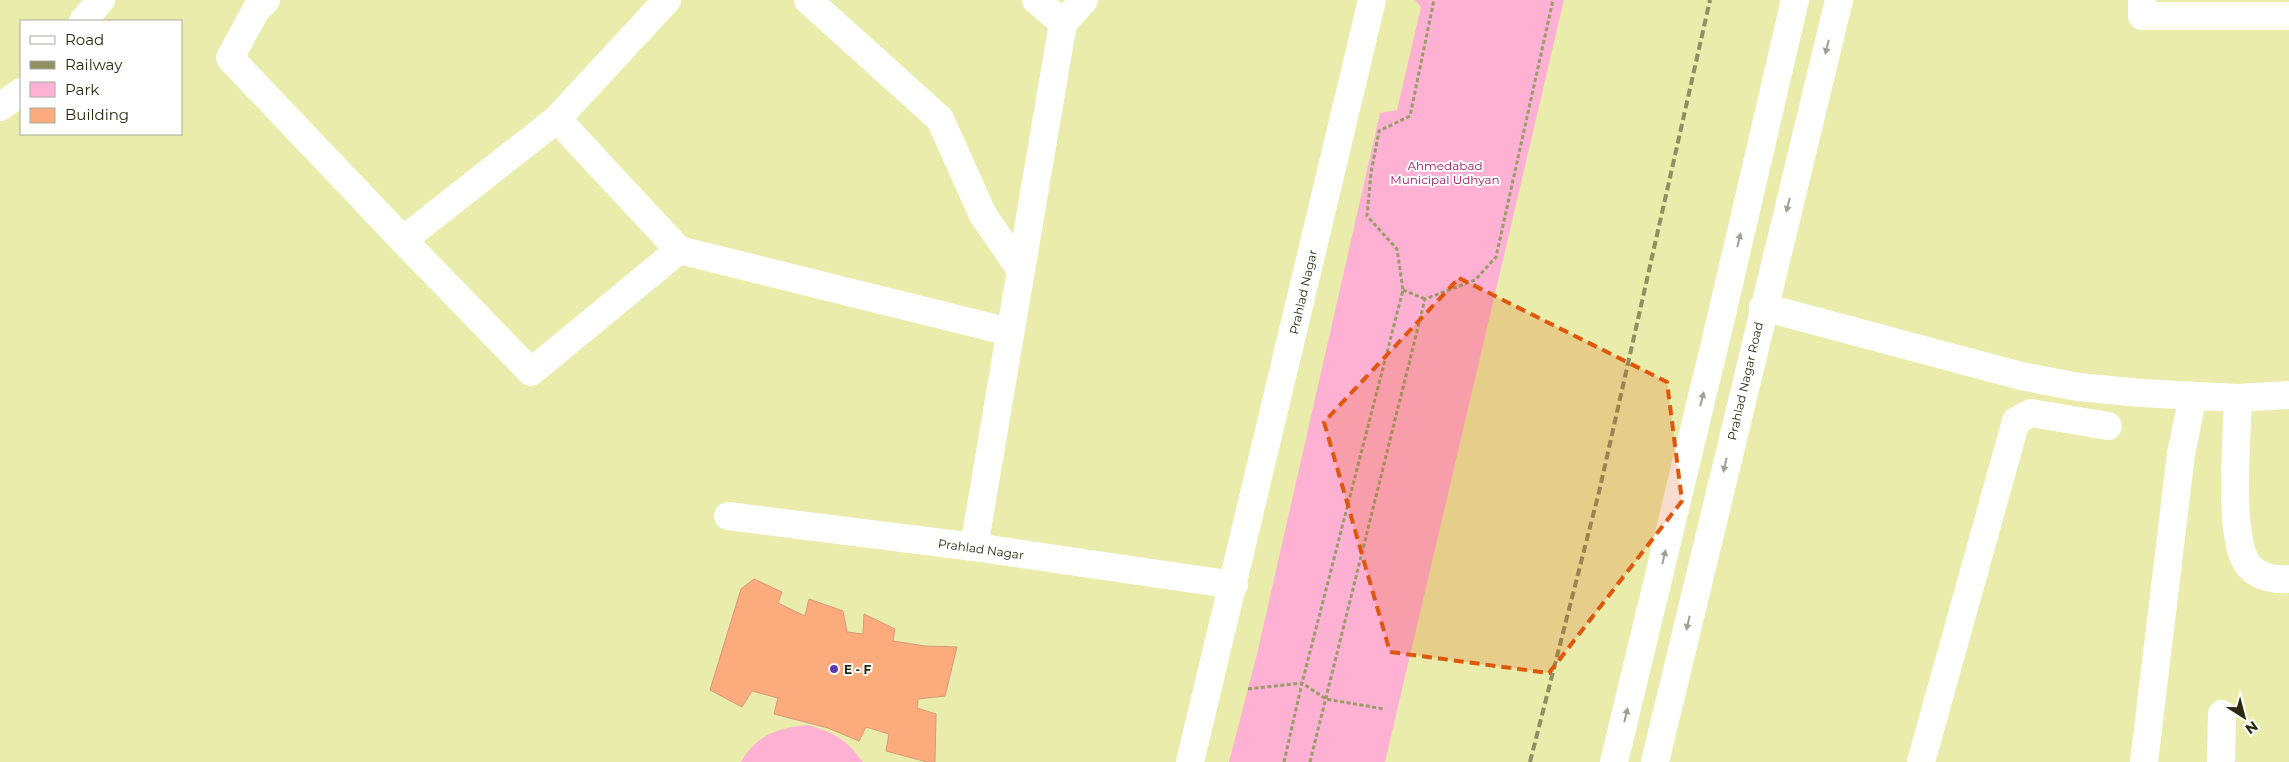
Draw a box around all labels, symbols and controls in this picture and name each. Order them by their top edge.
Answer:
legend [20,20,182,135]
text: Road [65,30,104,49]
one-way arrow [1823,40,1831,55]
text: Railway [65,55,123,74]
text: Park [65,80,99,99]
text: Building [65,105,129,124]
park label: Ahmedabad Municipal Udhyan [1390,158,1500,187]
one-way arrow [1784,198,1792,213]
one-way arrow [1735,233,1743,248]
street label: Prahlad Nagar [1286,248,1320,336]
street label: Prahlad Nagar Road [1724,320,1766,442]
one-way arrow [1698,391,1706,406]
one-way arrow [1721,458,1729,473]
street label: Prahlad Nagar [937,536,1025,562]
one-way arrow [1660,549,1668,564]
one-way arrow [1684,616,1692,631]
place label: E - F [844,662,871,677]
marker: E - F [828,663,840,675]
north arrow [2219,692,2269,742]
one-way arrow [1622,707,1630,722]
text: N [2242,717,2262,738]

